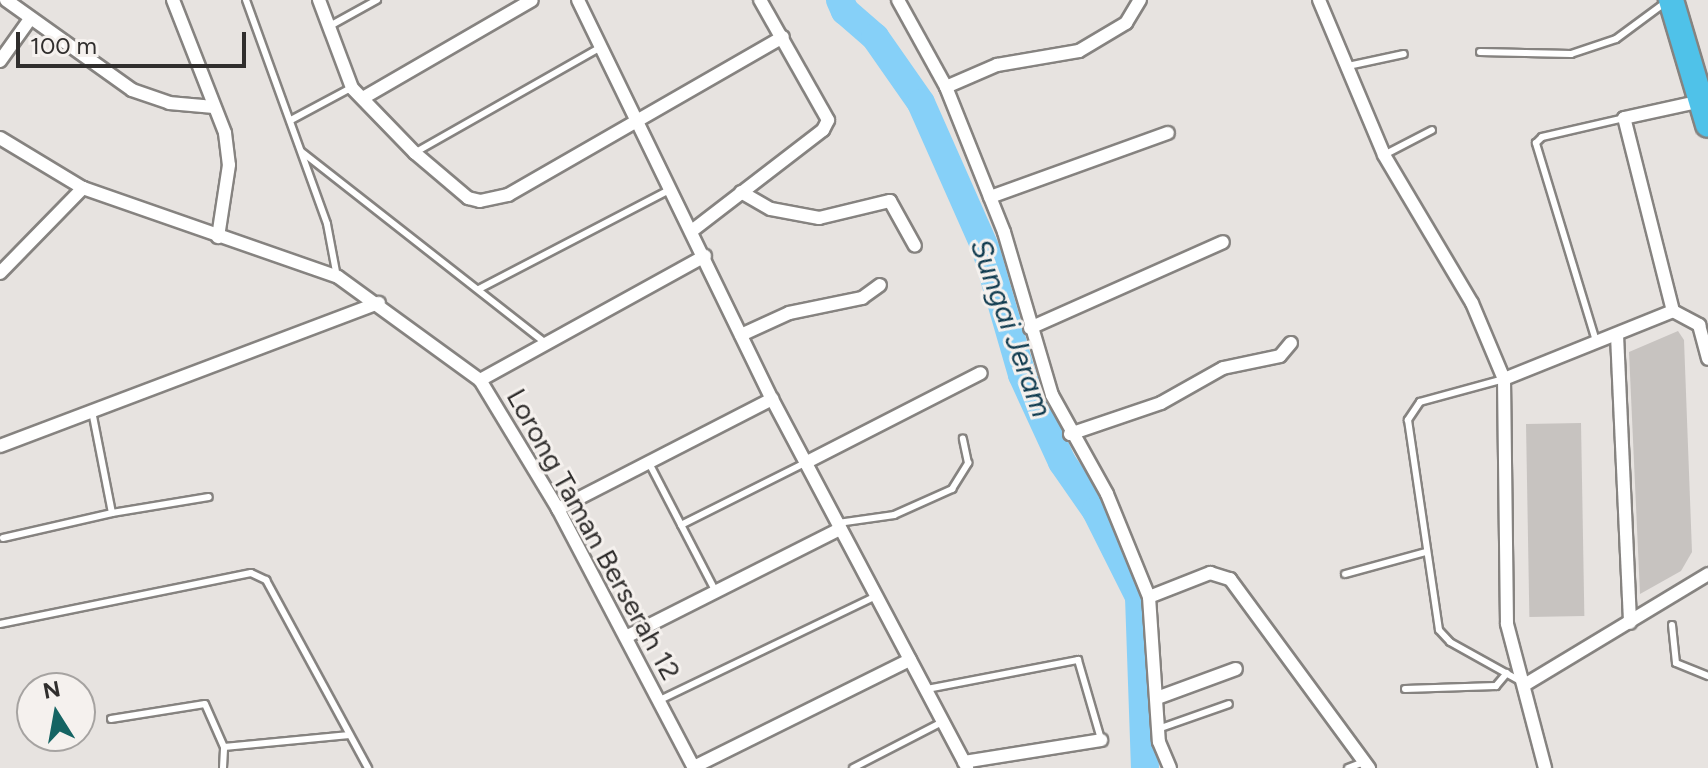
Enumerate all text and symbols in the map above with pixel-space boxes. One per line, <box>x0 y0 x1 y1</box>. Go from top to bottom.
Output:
scale bar <box>20 16 250 66</box>
text: 100 m <box>30 31 97 60</box>
water label: Sungai Jeram <box>962 234 1060 422</box>
street label: Lorong Taman Berserah 12 <box>500 382 688 686</box>
north arrow <box>16 672 96 752</box>
text: N <box>41 675 63 705</box>

